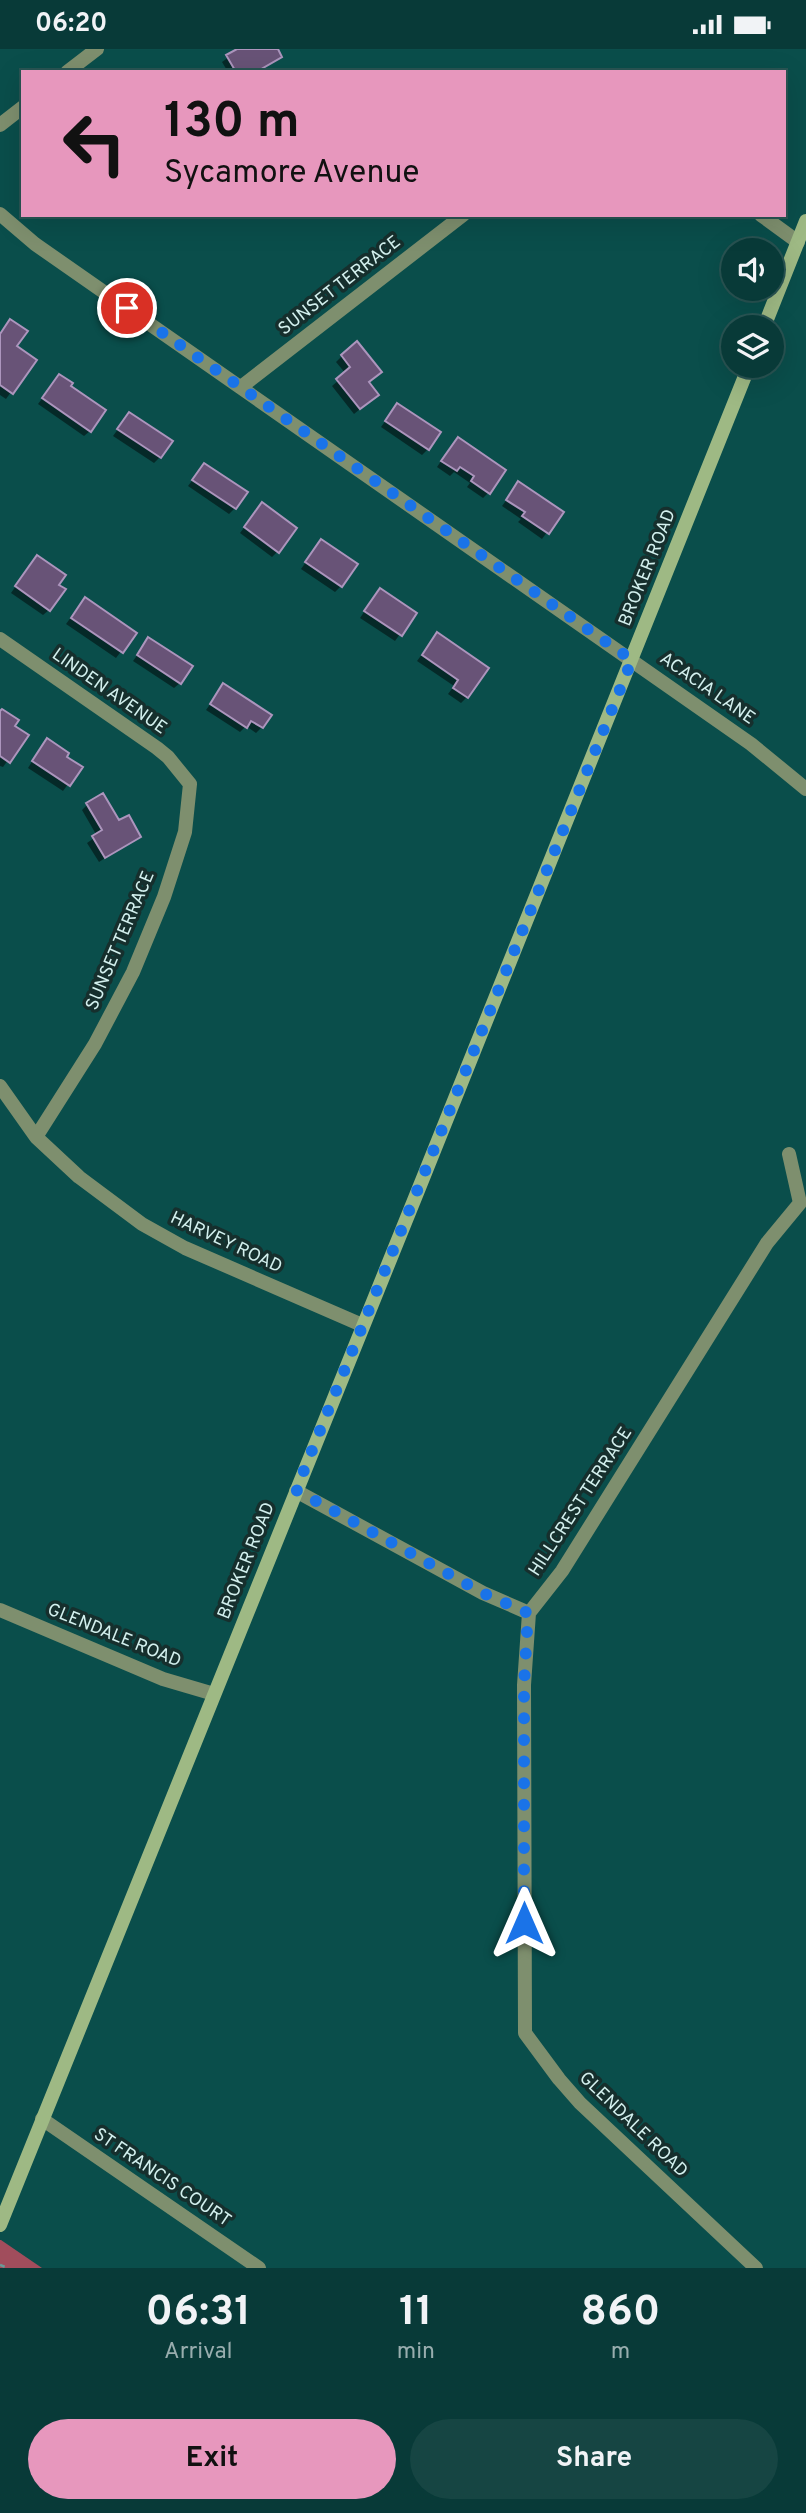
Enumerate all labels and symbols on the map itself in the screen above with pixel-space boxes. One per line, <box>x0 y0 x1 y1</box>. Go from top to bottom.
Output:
street label: SUNSET TERRACE <box>274 231 406 341</box>
pin <box>97 278 157 338</box>
street label: BROKER ROAD <box>614 506 682 630</box>
street label: LINDEN AVENUE <box>47 644 171 740</box>
street label: ACACIA LANE <box>655 648 759 730</box>
street label: SUNSET TERRACE <box>81 868 161 1014</box>
street label: HARVEY ROAD <box>166 1207 286 1279</box>
street label: HILLCREST TERRACE <box>524 1423 638 1581</box>
street label: BROKER ROAD <box>213 1499 281 1623</box>
street label: GLENDALE ROAD <box>44 1599 184 1673</box>
position arrow <box>487 1886 561 1960</box>
street label: GLENDALE ROAD <box>574 2067 692 2183</box>
street label: ST FRANCIS COURT <box>89 2123 235 2233</box>

